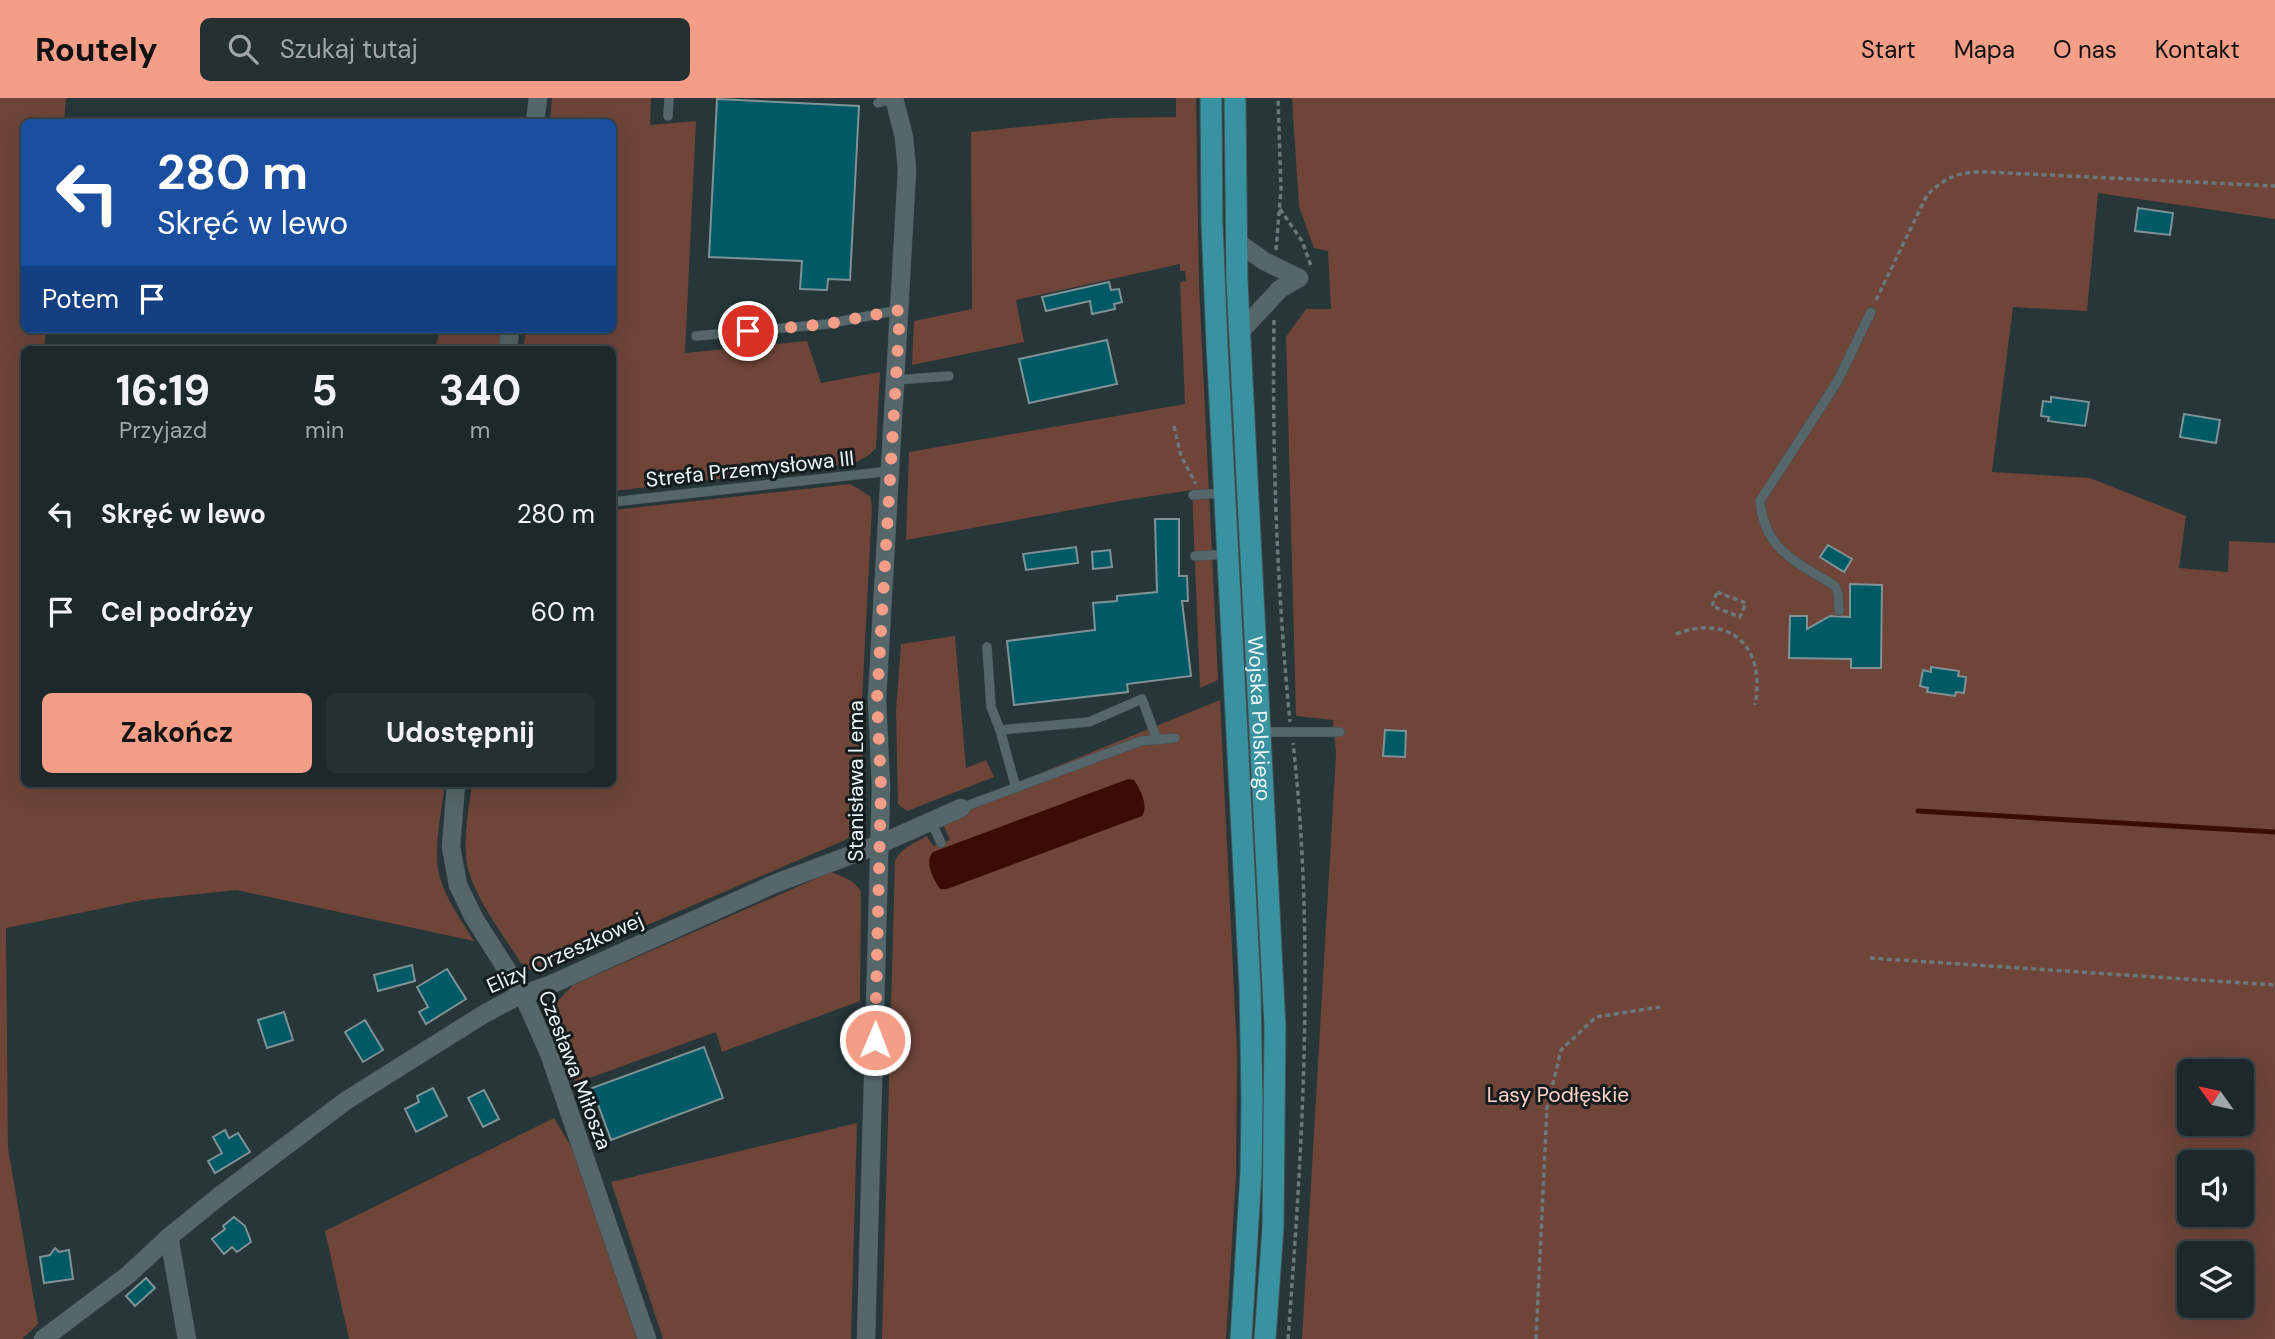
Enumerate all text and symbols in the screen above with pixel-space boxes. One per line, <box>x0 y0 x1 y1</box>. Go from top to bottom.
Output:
search box <box>200 18 690 81</box>
text: Routely <box>35 28 158 71</box>
icon: search <box>224 30 262 68</box>
text: Szukaj tutaj <box>280 32 418 66</box>
text: Start <box>1861 34 1916 65</box>
text: Mapa <box>1954 34 2015 65</box>
text: O nas <box>2053 34 2117 65</box>
text: Kontakt <box>2155 34 2240 65</box>
text: 280 m <box>157 140 308 204</box>
icon: left <box>42 147 133 238</box>
text: Skręć w lewo <box>157 202 348 244</box>
icon: arrive <box>133 280 171 318</box>
text: Potem <box>42 282 119 316</box>
pin <box>718 301 778 361</box>
icon: arrive <box>729 312 767 350</box>
text: 16:19 <box>116 363 210 418</box>
text: 5 <box>312 363 338 418</box>
text: 340 <box>439 363 521 418</box>
text: Przyjazd <box>119 415 207 445</box>
text: min <box>305 415 344 445</box>
text: m <box>470 415 490 445</box>
street label: Strefa Przemysłowa III <box>644 444 856 494</box>
icon: left <box>42 495 80 533</box>
text: Skręć w lewo <box>101 497 266 531</box>
text: 280 m <box>517 497 595 531</box>
icon: arrive <box>42 593 80 631</box>
text: Cel podróży <box>101 595 254 629</box>
text: 60 m <box>531 595 595 629</box>
street label: Wojska Polskiego <box>1241 635 1277 802</box>
button: Zakończ <box>42 693 312 773</box>
button: Udostępnij <box>326 693 595 773</box>
street label: Stanisława Lema <box>842 700 870 862</box>
street label: Elizy Orzeszkowej <box>482 906 648 1000</box>
street label: Czesława Miłosza <box>532 986 618 1154</box>
position arrow <box>838 1003 912 1077</box>
north arrow <box>2177 1059 2254 1136</box>
map controls <box>2177 1059 2254 1318</box>
park label: Lasy Podłęskie <box>1487 1081 1629 1109</box>
button: sound <box>2177 1150 2254 1227</box>
button: layers <box>2177 1241 2254 1318</box>

